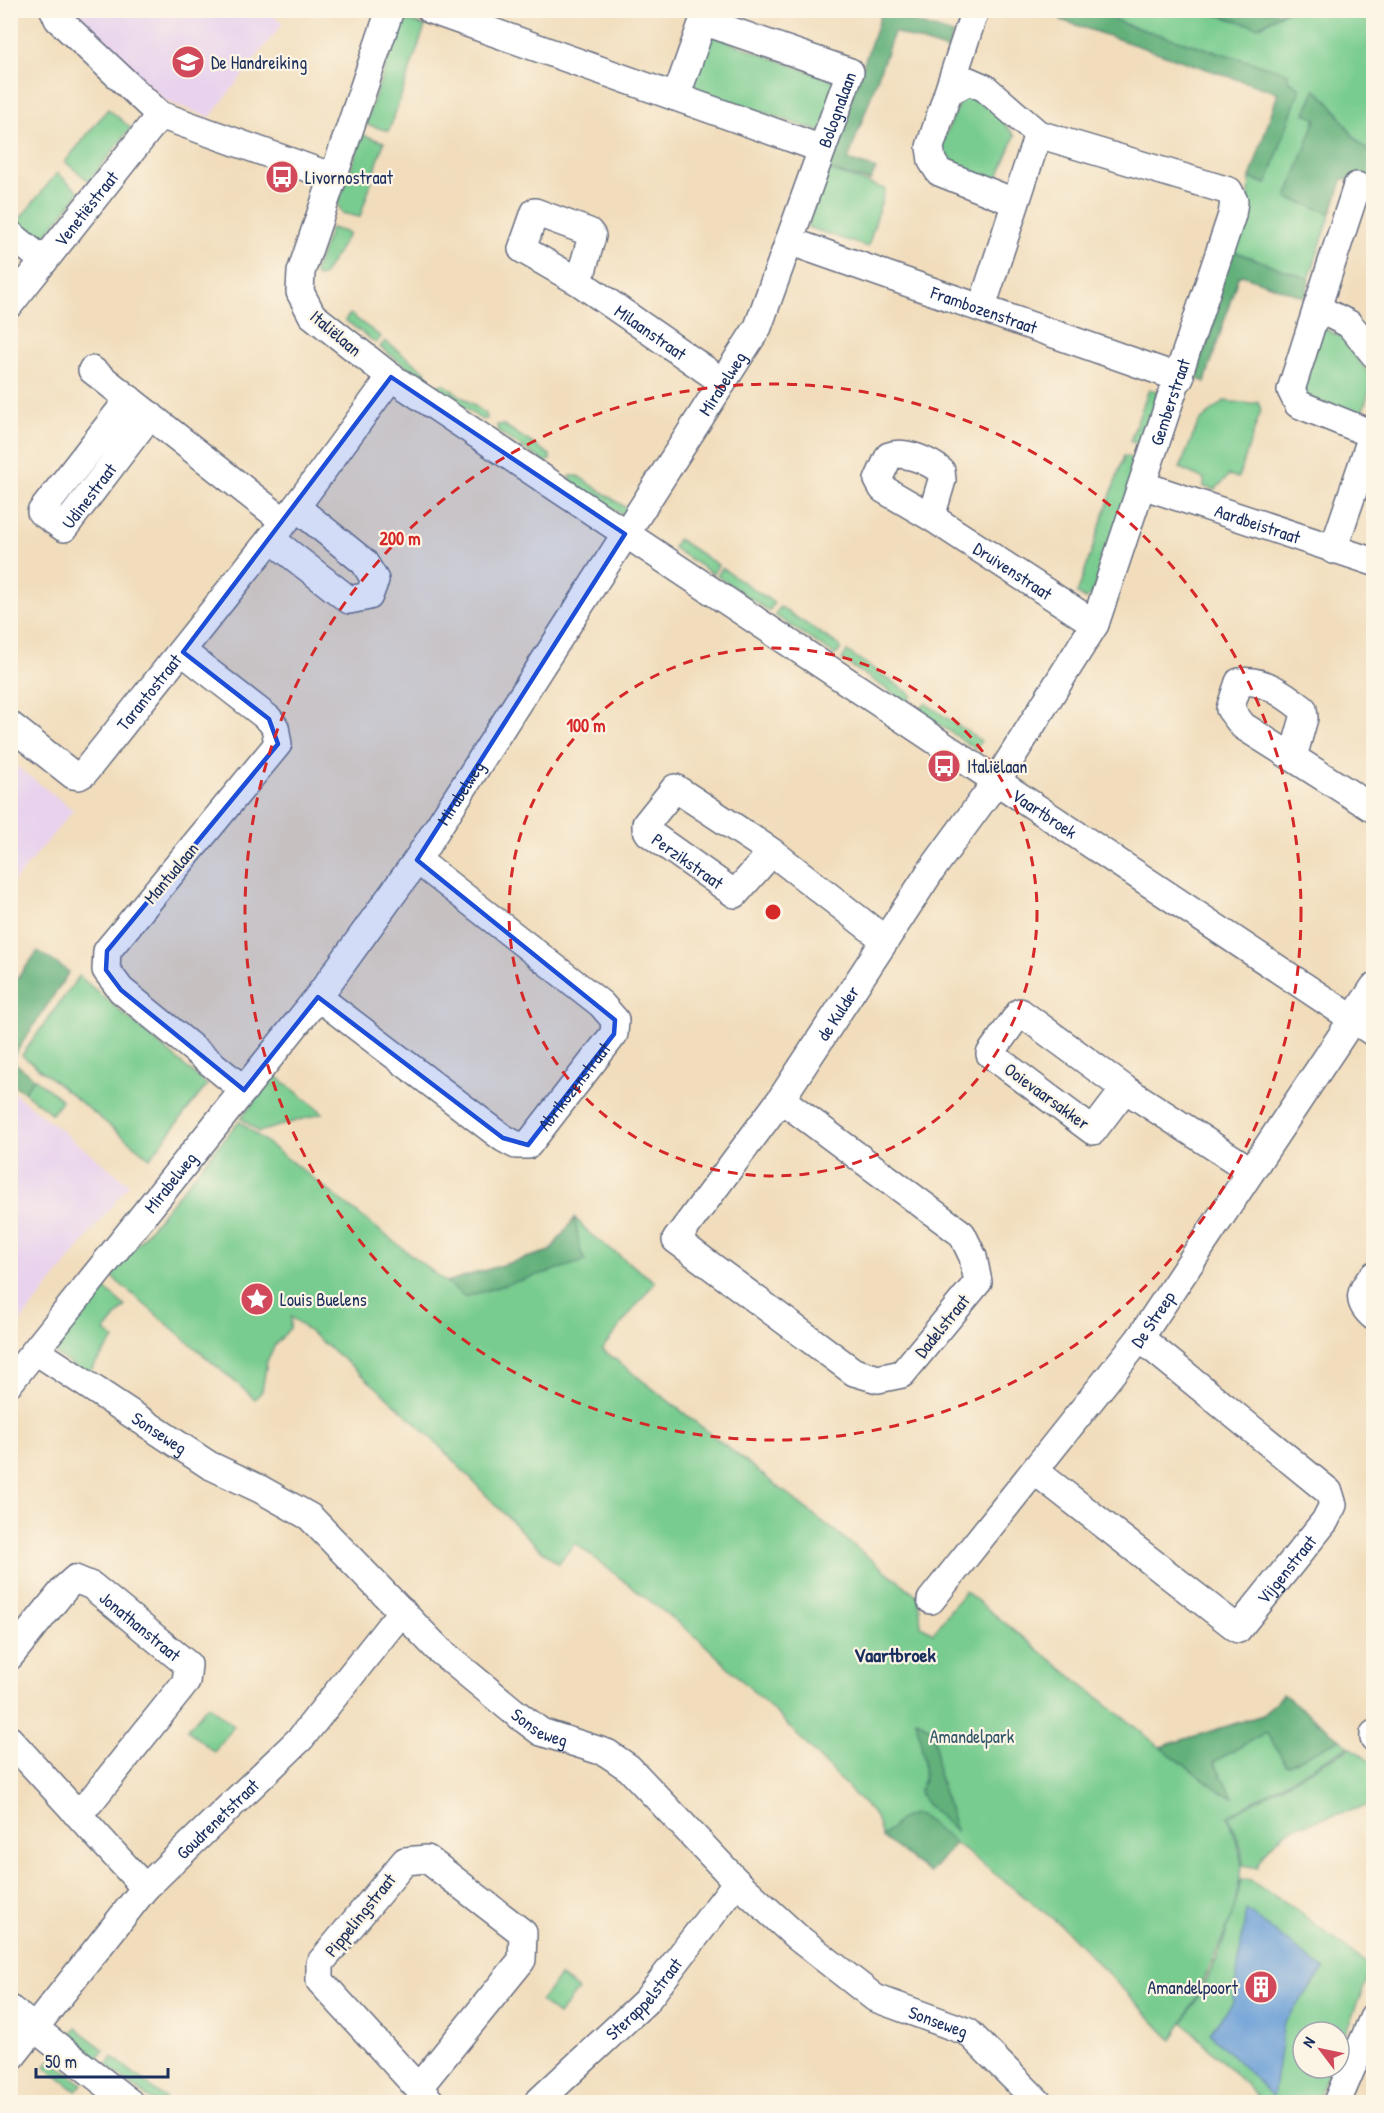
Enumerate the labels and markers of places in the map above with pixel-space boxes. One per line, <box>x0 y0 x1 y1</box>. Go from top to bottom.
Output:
school or university icon: De Handreiking <box>170 44 206 80</box>
place label: De Handreiking <box>211 50 307 75</box>
bus stop icon: Livornostraat <box>264 159 300 195</box>
place label: Livornostraat <box>305 165 394 190</box>
bus stop icon: Italiëlaan <box>926 748 962 784</box>
place label: Italiëlaan <box>967 754 1028 779</box>
centre of rings <box>763 902 783 922</box>
place icon: Louis Buelens <box>239 1281 275 1317</box>
place label: Louis Buelens <box>280 1287 367 1312</box>
building icon: Amandelpoort <box>1243 1969 1279 2005</box>
place label: Amandelpoort <box>1147 1975 1239 2000</box>

